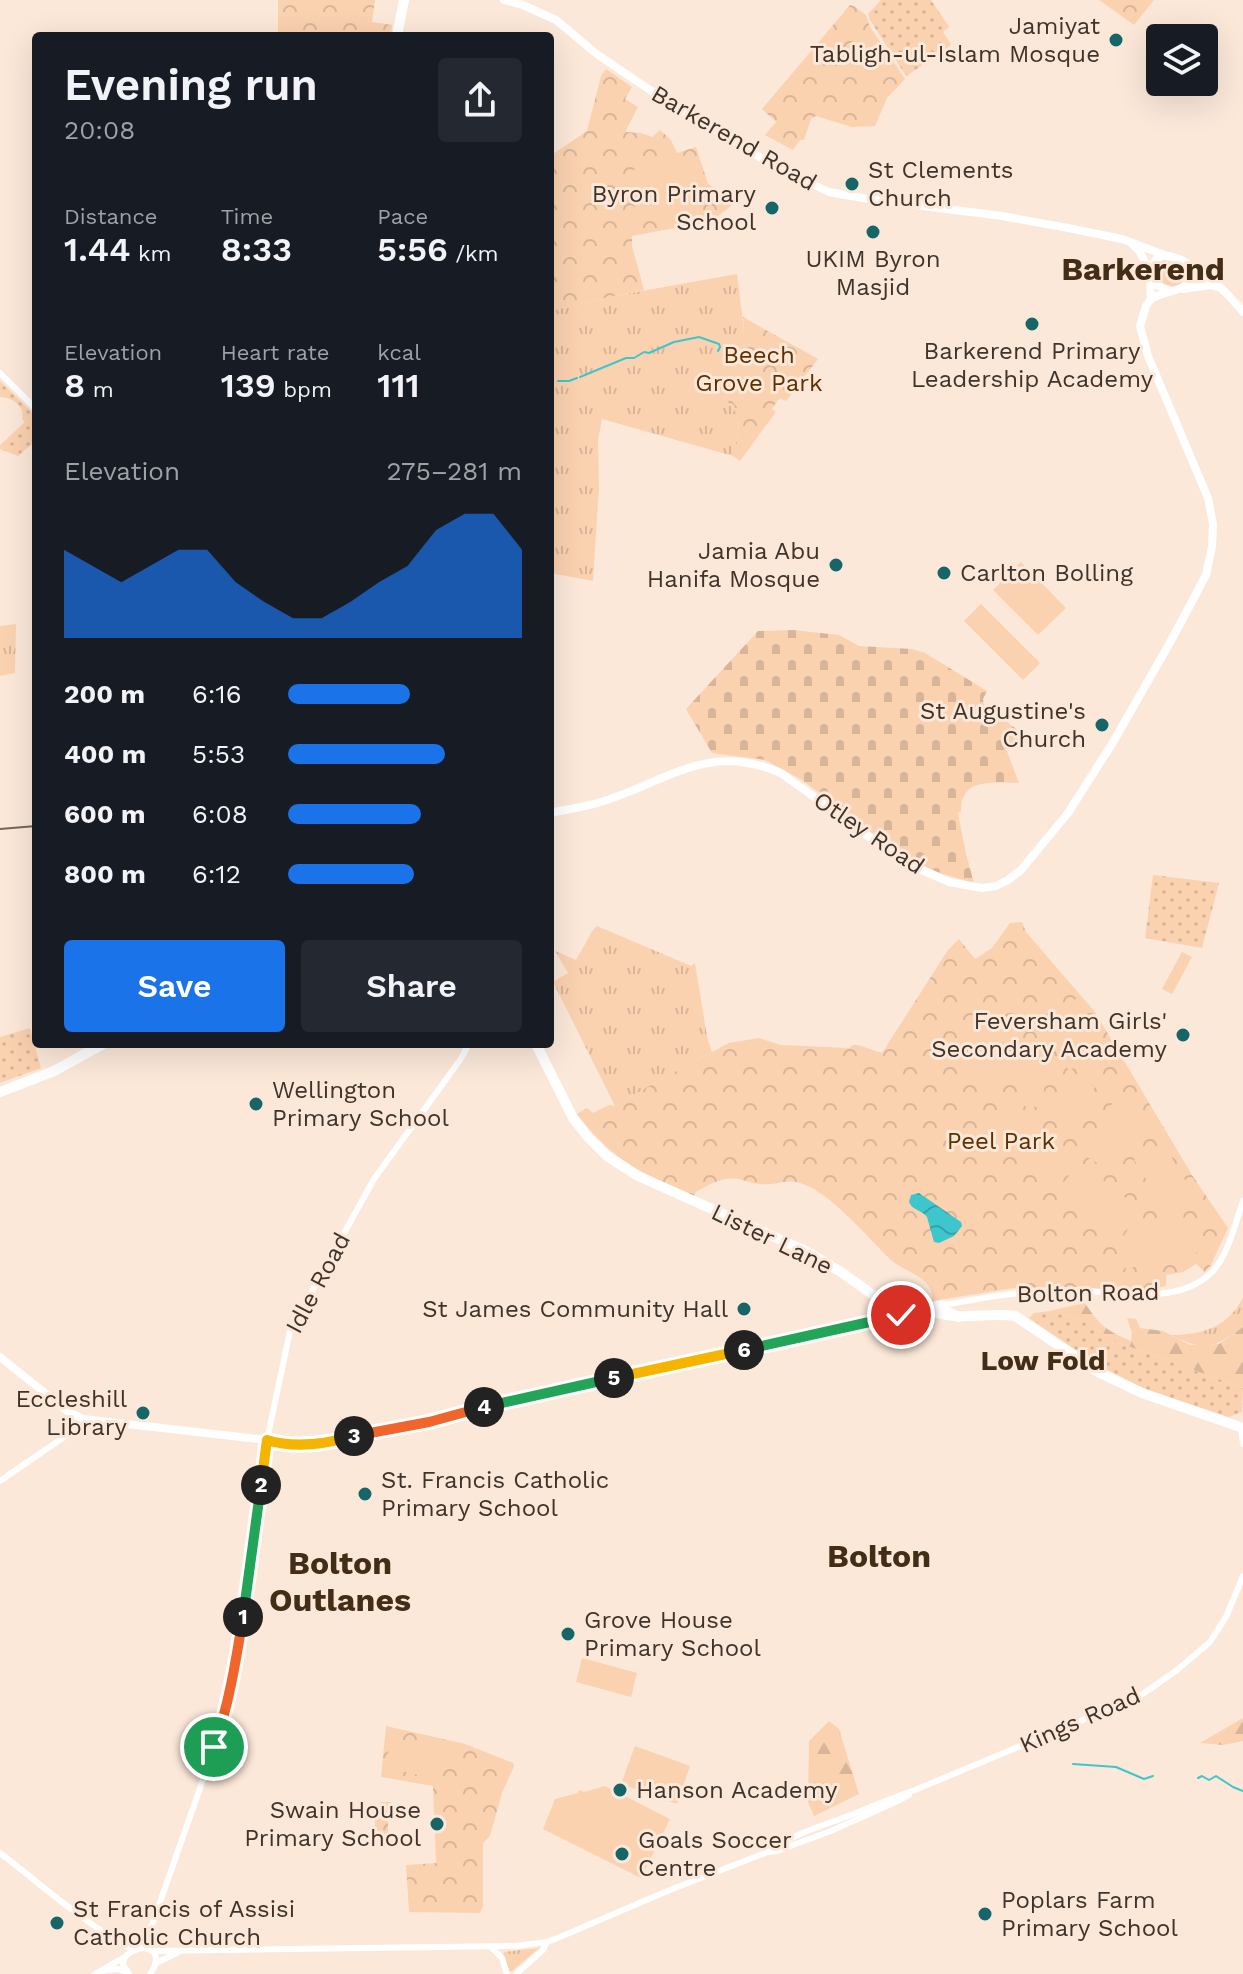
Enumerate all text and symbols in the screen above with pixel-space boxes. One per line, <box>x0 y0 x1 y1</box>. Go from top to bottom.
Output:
place label: Jamiyat Tabligh-ul-Islam Mosque <box>810 12 1100 68</box>
map controls <box>1146 24 1218 96</box>
button: layers <box>1146 24 1218 96</box>
marker: Jamiyat Tabligh-ul-Islam Mosque <box>1107 31 1125 49</box>
button: share <box>438 58 522 142</box>
text: Evening run <box>64 59 318 111</box>
street label: Barkerend Road <box>646 79 822 197</box>
text: 20:08 <box>64 115 135 145</box>
place label: St Clements Church <box>868 156 1013 212</box>
marker: St Clements Church <box>843 175 861 193</box>
place label: Byron Primary School <box>592 180 757 236</box>
marker: Byron Primary School <box>763 199 781 217</box>
text: Distance <box>64 204 158 229</box>
text: Time <box>221 204 273 229</box>
text: Pace <box>377 204 428 229</box>
marker: UKIM Byron Masjid <box>864 223 882 241</box>
text: 1.44 <box>64 229 131 269</box>
text: 8:33 <box>221 229 292 269</box>
text: 5:56 <box>377 229 448 269</box>
text: km <box>131 241 171 266</box>
text: /km <box>448 241 499 266</box>
place label: UKIM Byron Masjid <box>805 245 941 301</box>
district label: Barkerend <box>1061 250 1225 288</box>
marker: Barkerend Primary Leadership Academy <box>1023 315 1041 333</box>
place label: Barkerend Primary Leadership Academy <box>911 337 1154 393</box>
text: Elevation <box>64 340 162 365</box>
text: Heart rate <box>221 340 329 365</box>
text: kcal <box>377 340 421 365</box>
park label: Beech Grove Park <box>695 341 823 397</box>
text: 8 <box>64 365 85 405</box>
text: 139 <box>221 365 276 405</box>
text: 111 <box>377 365 420 405</box>
text: m <box>85 377 114 402</box>
text: bpm <box>276 377 332 402</box>
text: Elevation <box>64 456 180 486</box>
text: 275–281 m <box>386 456 522 486</box>
place label: Jamia Abu Hanifa Mosque <box>647 537 820 593</box>
marker: Jamia Abu Hanifa Mosque <box>827 556 845 574</box>
place label: Carlton Bolling <box>960 559 1133 587</box>
marker: Carlton Bolling <box>935 564 953 582</box>
text: 200 m <box>64 679 145 709</box>
text: 6:16 <box>192 679 241 709</box>
place label: St Augustine's Church <box>920 697 1086 753</box>
marker: St Augustine's Church <box>1093 716 1111 734</box>
text: 400 m <box>64 739 146 769</box>
text: 5:53 <box>192 739 245 769</box>
street label: Otley Road <box>808 786 930 880</box>
text: 600 m <box>64 799 145 829</box>
text: 6:08 <box>192 799 248 829</box>
text: 800 m <box>64 859 146 889</box>
text: 6:12 <box>192 859 241 889</box>
button: Save <box>64 940 285 1032</box>
button: Share <box>301 940 522 1032</box>
place label: Feversham Girls' Secondary Academy <box>931 1007 1168 1063</box>
marker: Feversham Girls' Secondary Academy <box>1174 1026 1192 1044</box>
place label: Wellington Primary School <box>272 1076 450 1132</box>
marker: Wellington Primary School <box>247 1095 265 1113</box>
park label: Peel Park <box>947 1127 1056 1155</box>
street label: Lister Lane <box>707 1198 837 1280</box>
street label: Idle Road <box>280 1228 356 1338</box>
street label: Bolton Road <box>1016 1278 1160 1308</box>
pin <box>867 1281 935 1349</box>
icon: check <box>879 1293 923 1337</box>
place label: St James Community Hall <box>422 1295 729 1323</box>
marker: St James Community Hall <box>735 1300 753 1318</box>
pin: 6 <box>724 1330 764 1370</box>
text: 6 <box>737 1337 751 1362</box>
district label: Low Fold <box>981 1344 1105 1377</box>
pin: 5 <box>594 1358 634 1398</box>
text: 5 <box>608 1365 620 1390</box>
place label: Eccleshill Library <box>15 1385 128 1441</box>
pin: 4 <box>464 1387 504 1427</box>
text: 4 <box>477 1394 491 1419</box>
marker: Eccleshill Library <box>134 1404 152 1422</box>
pin: 3 <box>334 1416 374 1456</box>
text: 3 <box>347 1423 361 1448</box>
pin: 2 <box>241 1465 281 1505</box>
place label: St. Francis Catholic Primary School <box>381 1466 609 1522</box>
text: 2 <box>254 1472 268 1497</box>
marker: St. Francis Catholic Primary School <box>356 1485 374 1503</box>
district label: Bolton <box>827 1537 931 1575</box>
district label: Bolton Outlanes <box>269 1544 411 1619</box>
pin: 1 <box>223 1597 263 1637</box>
text: 1 <box>238 1604 248 1629</box>
place label: Grove House Primary School <box>584 1606 762 1662</box>
marker: Grove House Primary School <box>559 1625 577 1643</box>
street label: Kings Road <box>1015 1681 1145 1759</box>
pin <box>180 1713 248 1781</box>
icon: arrive <box>192 1725 236 1769</box>
place label: Hanson Academy <box>636 1776 838 1804</box>
marker: Hanson Academy <box>611 1781 629 1799</box>
place label: Swain House Primary School <box>244 1796 422 1852</box>
marker: Swain House Primary School <box>428 1815 446 1833</box>
place label: Goals Soccer Centre <box>638 1826 792 1882</box>
marker: Goals Soccer Centre <box>613 1845 631 1863</box>
place label: Poplars Farm Primary School <box>1001 1886 1179 1942</box>
place label: St Francis of Assisi Catholic Church <box>73 1895 295 1951</box>
marker: Poplars Farm Primary School <box>976 1905 994 1923</box>
marker: St Francis of Assisi Catholic Church <box>48 1914 66 1932</box>

